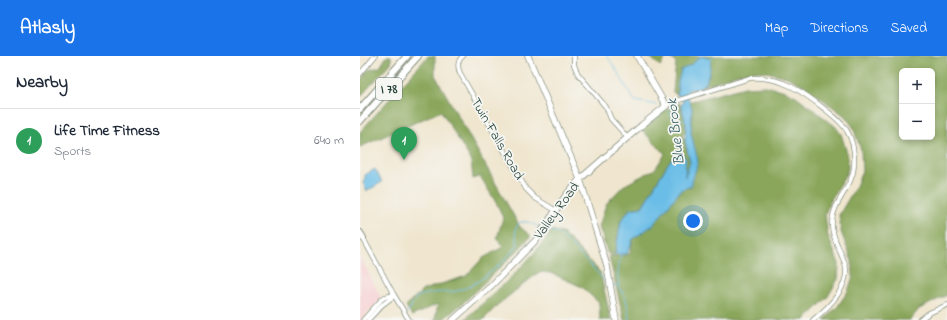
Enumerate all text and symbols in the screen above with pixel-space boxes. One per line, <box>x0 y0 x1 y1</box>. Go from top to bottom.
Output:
text: Atlasly <box>20 15 75 42</box>
text: Map <box>765 18 788 39</box>
text: Directions <box>810 18 868 39</box>
text: Saved <box>890 18 927 39</box>
map controls <box>899 68 935 140</box>
button: + <box>899 68 935 104</box>
text: Nearby <box>16 70 68 95</box>
road number: I 78 <box>376 78 402 100</box>
street label: Twin Falls Road <box>465 94 529 184</box>
water label: Blue Brook <box>661 96 691 167</box>
button: − <box>899 104 935 140</box>
text: Life Time Fitness <box>54 120 160 142</box>
pin: 1 <box>391 127 417 160</box>
text: 1 <box>27 131 31 150</box>
text: 640 m <box>314 131 344 150</box>
text: Sports <box>54 142 91 161</box>
street label: Valley Road <box>528 178 586 246</box>
your location <box>683 211 703 231</box>

